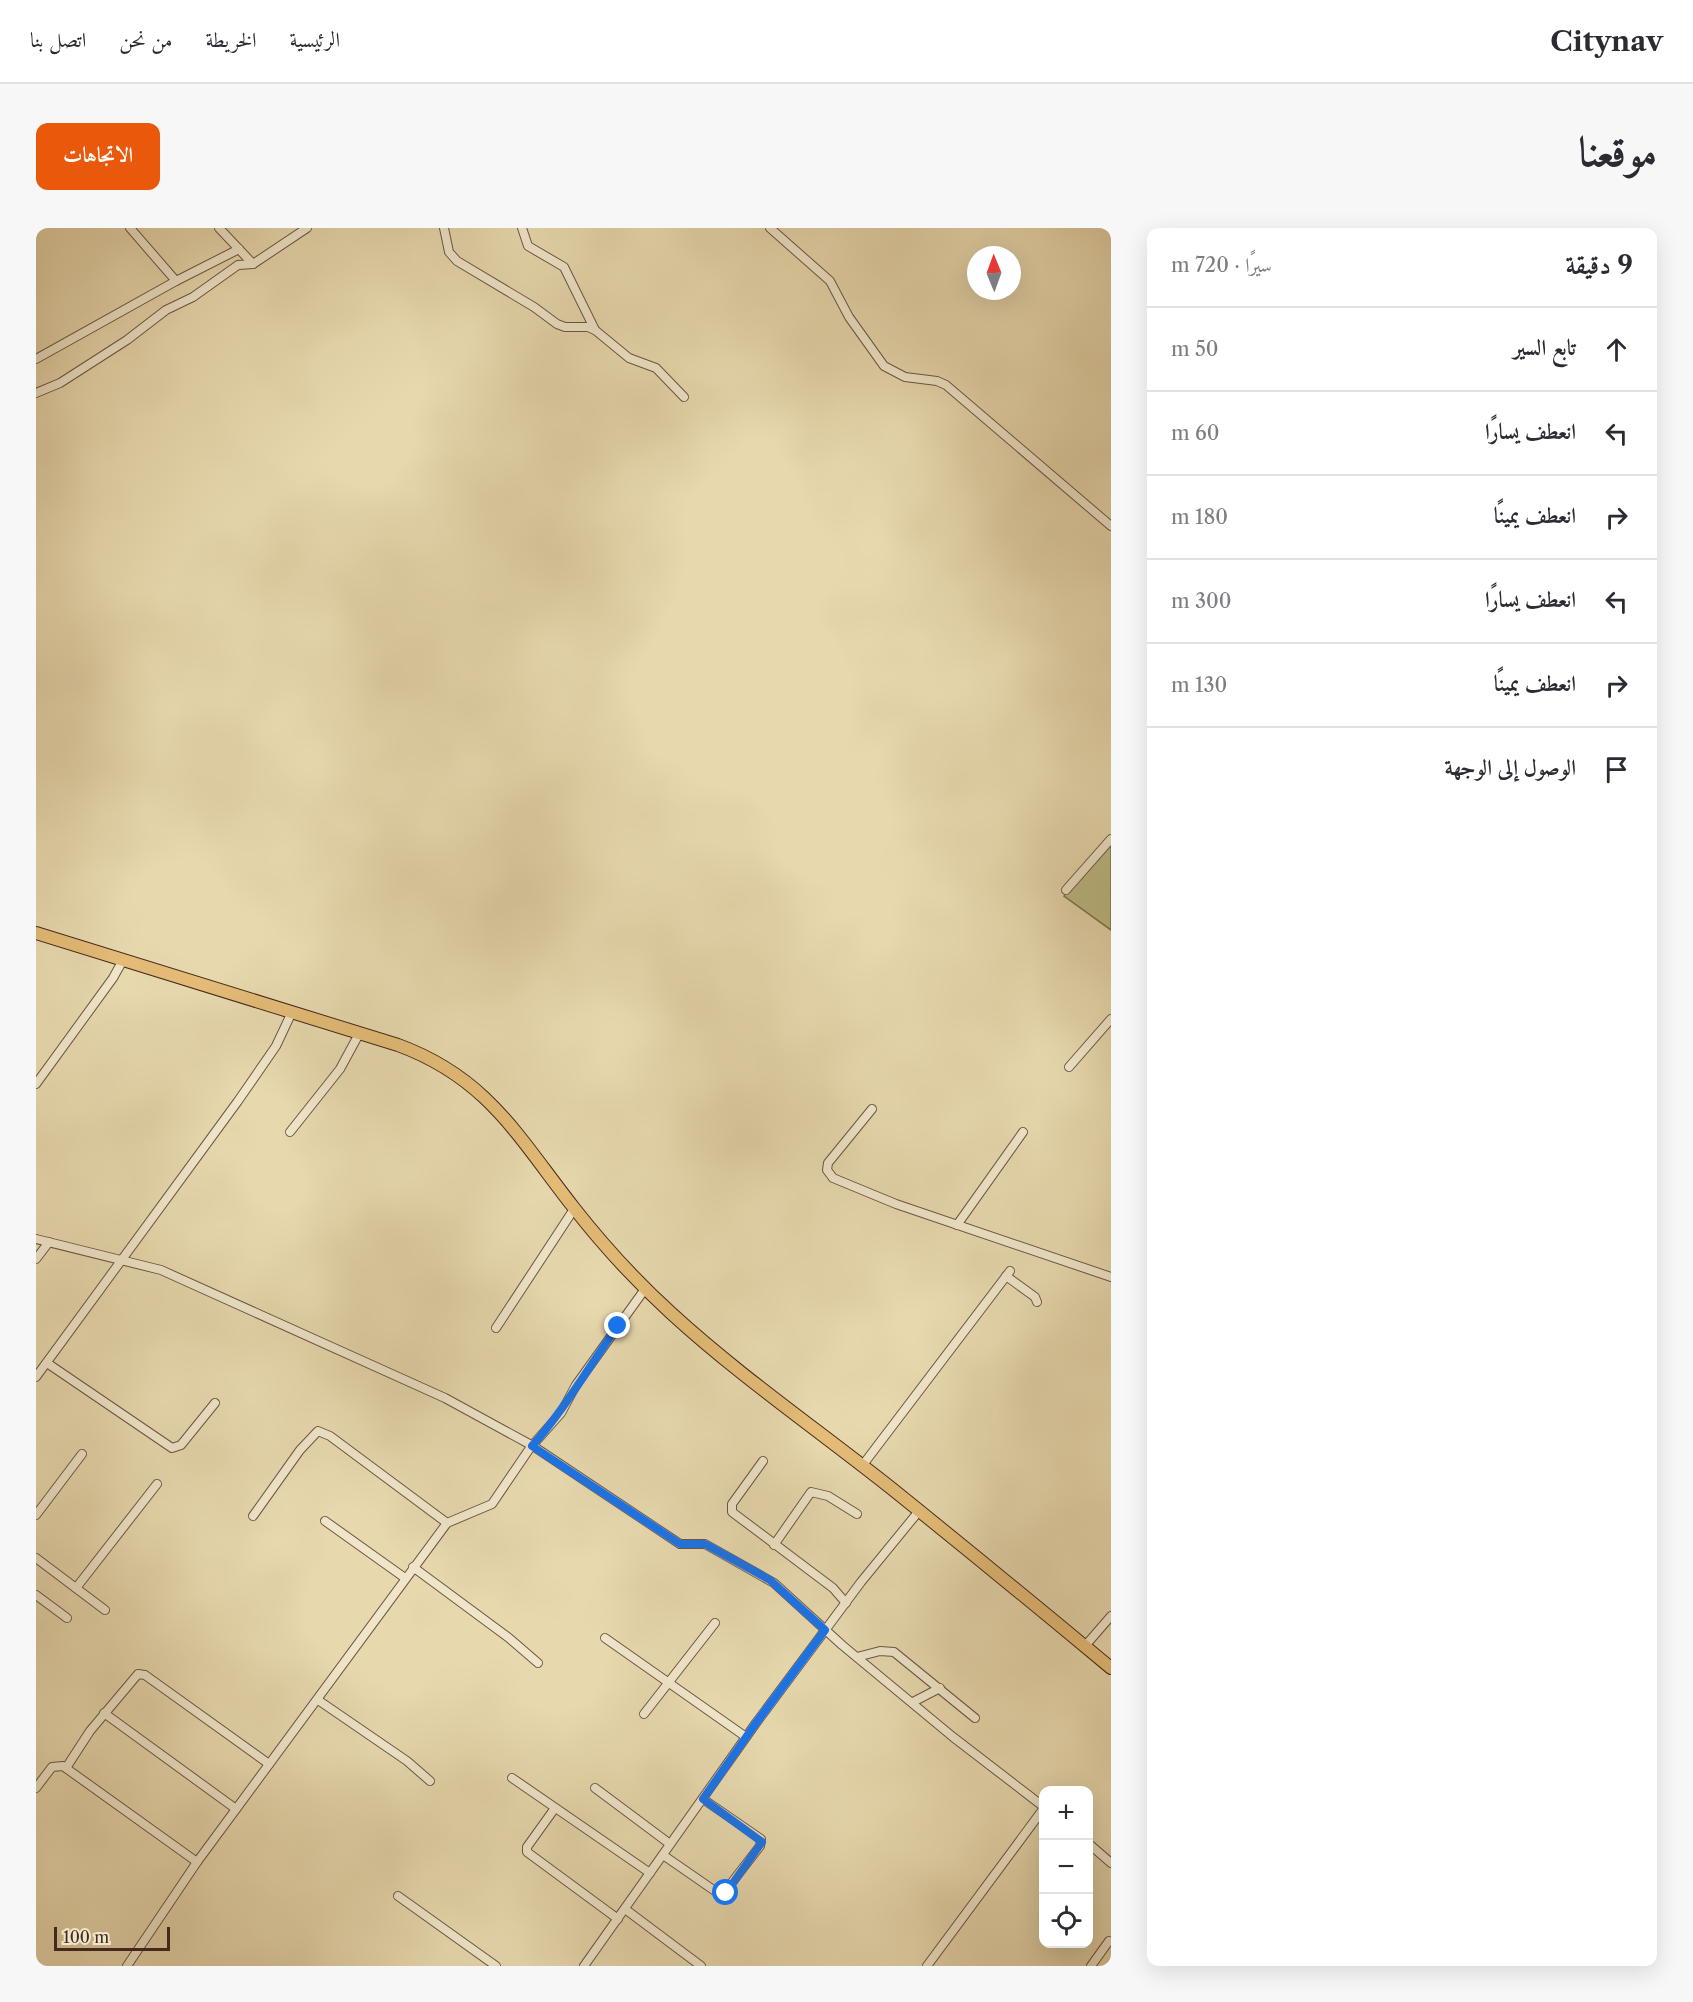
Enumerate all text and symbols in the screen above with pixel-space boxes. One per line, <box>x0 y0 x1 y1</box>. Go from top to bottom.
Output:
text: Citynav <box>1550 24 1663 58</box>
text: اتصل بنا <box>30 27 86 52</box>
text: من نحن <box>119 27 172 52</box>
text: الخريطة <box>205 27 257 52</box>
text: الرئيسية <box>290 27 340 52</box>
button: الاتجاهات <box>36 123 160 190</box>
text: موقعنا <box>1579 125 1657 177</box>
north arrow <box>967 246 1021 300</box>
text: 9 دقيقة <box>1566 249 1633 281</box>
text: سيرًا · 720 m <box>1171 253 1272 277</box>
icon: ahead <box>1600 333 1633 366</box>
text: تابع السير <box>1513 334 1576 361</box>
text: 50 m <box>1171 337 1219 361</box>
icon: left <box>1600 417 1633 450</box>
text: انعطف يسارًا <box>1485 418 1576 445</box>
text: 60 m <box>1171 421 1219 445</box>
icon: right <box>1600 501 1633 534</box>
text: انعطف يمينًا <box>1494 502 1576 529</box>
text: 180 m <box>1171 505 1228 529</box>
icon: left <box>1600 585 1633 618</box>
text: انعطف يسارًا <box>1485 586 1576 613</box>
text: 300 m <box>1171 589 1231 613</box>
icon: right <box>1600 669 1633 702</box>
text: انعطف يمينًا <box>1494 670 1576 697</box>
text: 130 m <box>1171 673 1227 697</box>
icon: arrive <box>1600 753 1633 786</box>
text: الوصول إلى الوجهة <box>1444 754 1576 781</box>
route end <box>604 1312 630 1338</box>
map controls <box>1039 1786 1093 1948</box>
button: + <box>1039 1786 1093 1840</box>
button: − <box>1039 1840 1093 1894</box>
route start <box>712 1879 738 1905</box>
button: locate <box>1039 1894 1093 1948</box>
scale bar <box>54 1924 170 1952</box>
text: 100 m <box>63 1927 109 1947</box>

